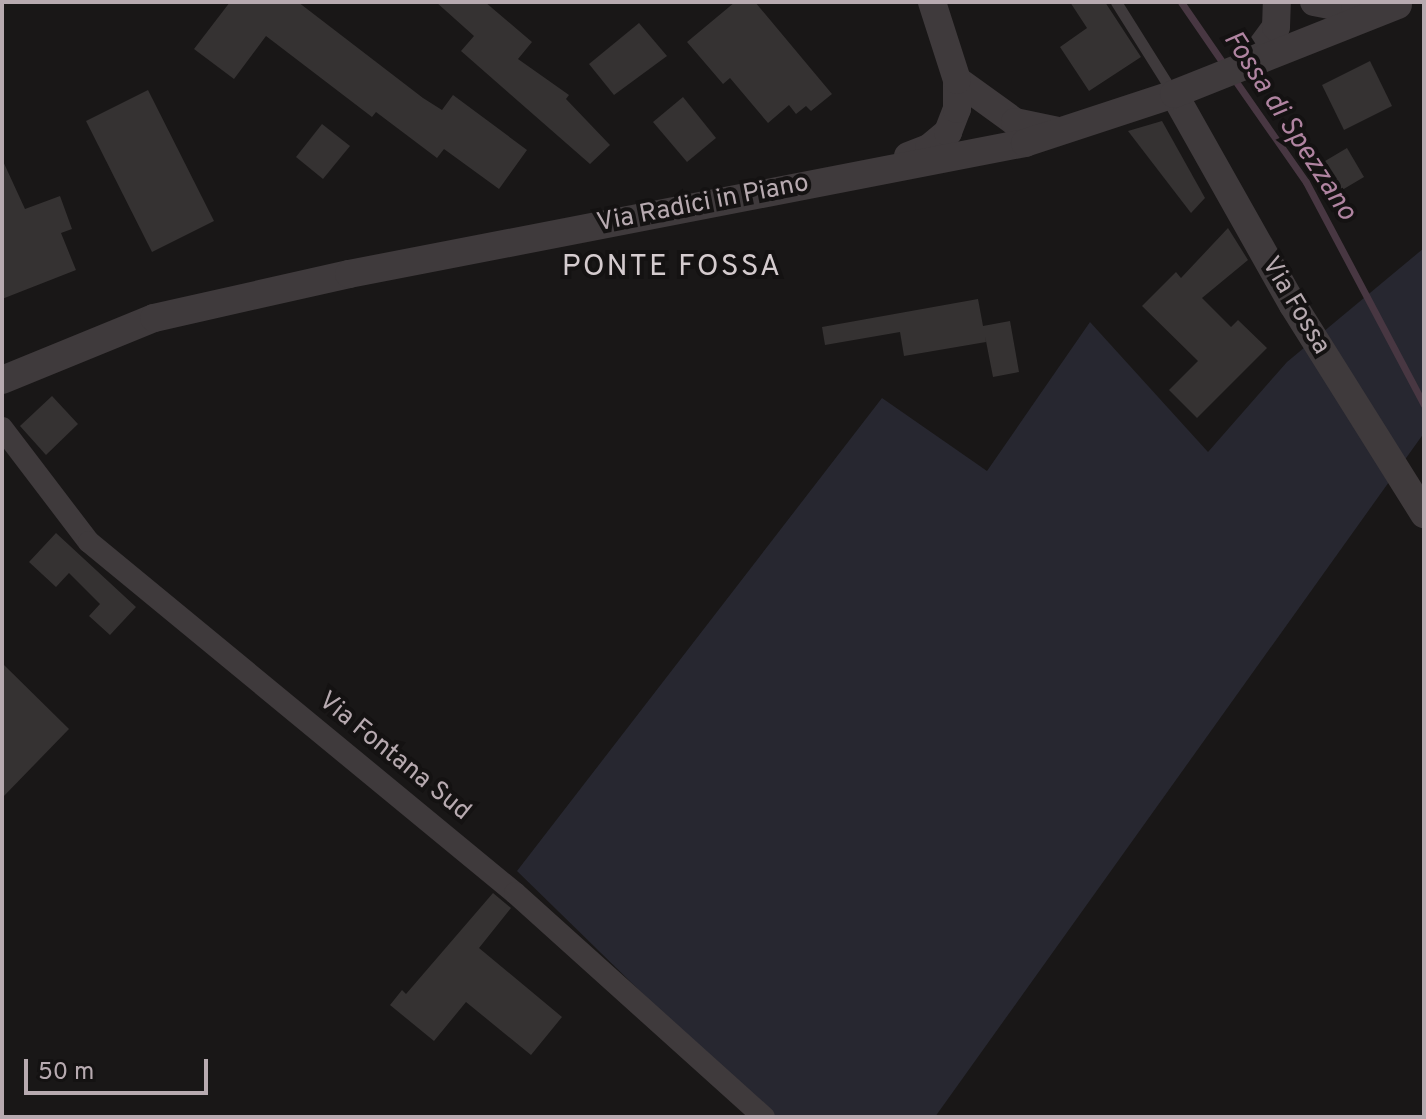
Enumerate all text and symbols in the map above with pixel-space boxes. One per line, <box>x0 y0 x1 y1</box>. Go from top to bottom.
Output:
water label: Fossa di Spezzano <box>1215 25 1363 227</box>
street label: Via Radici in Piano <box>594 168 812 240</box>
district label: PONTE FOSSA <box>562 250 782 286</box>
street label: Via Fossa <box>1254 252 1336 360</box>
street label: Via Fontana Sud <box>311 686 477 828</box>
scale bar <box>28 1043 212 1093</box>
text: 50 m <box>38 1058 94 1088</box>

